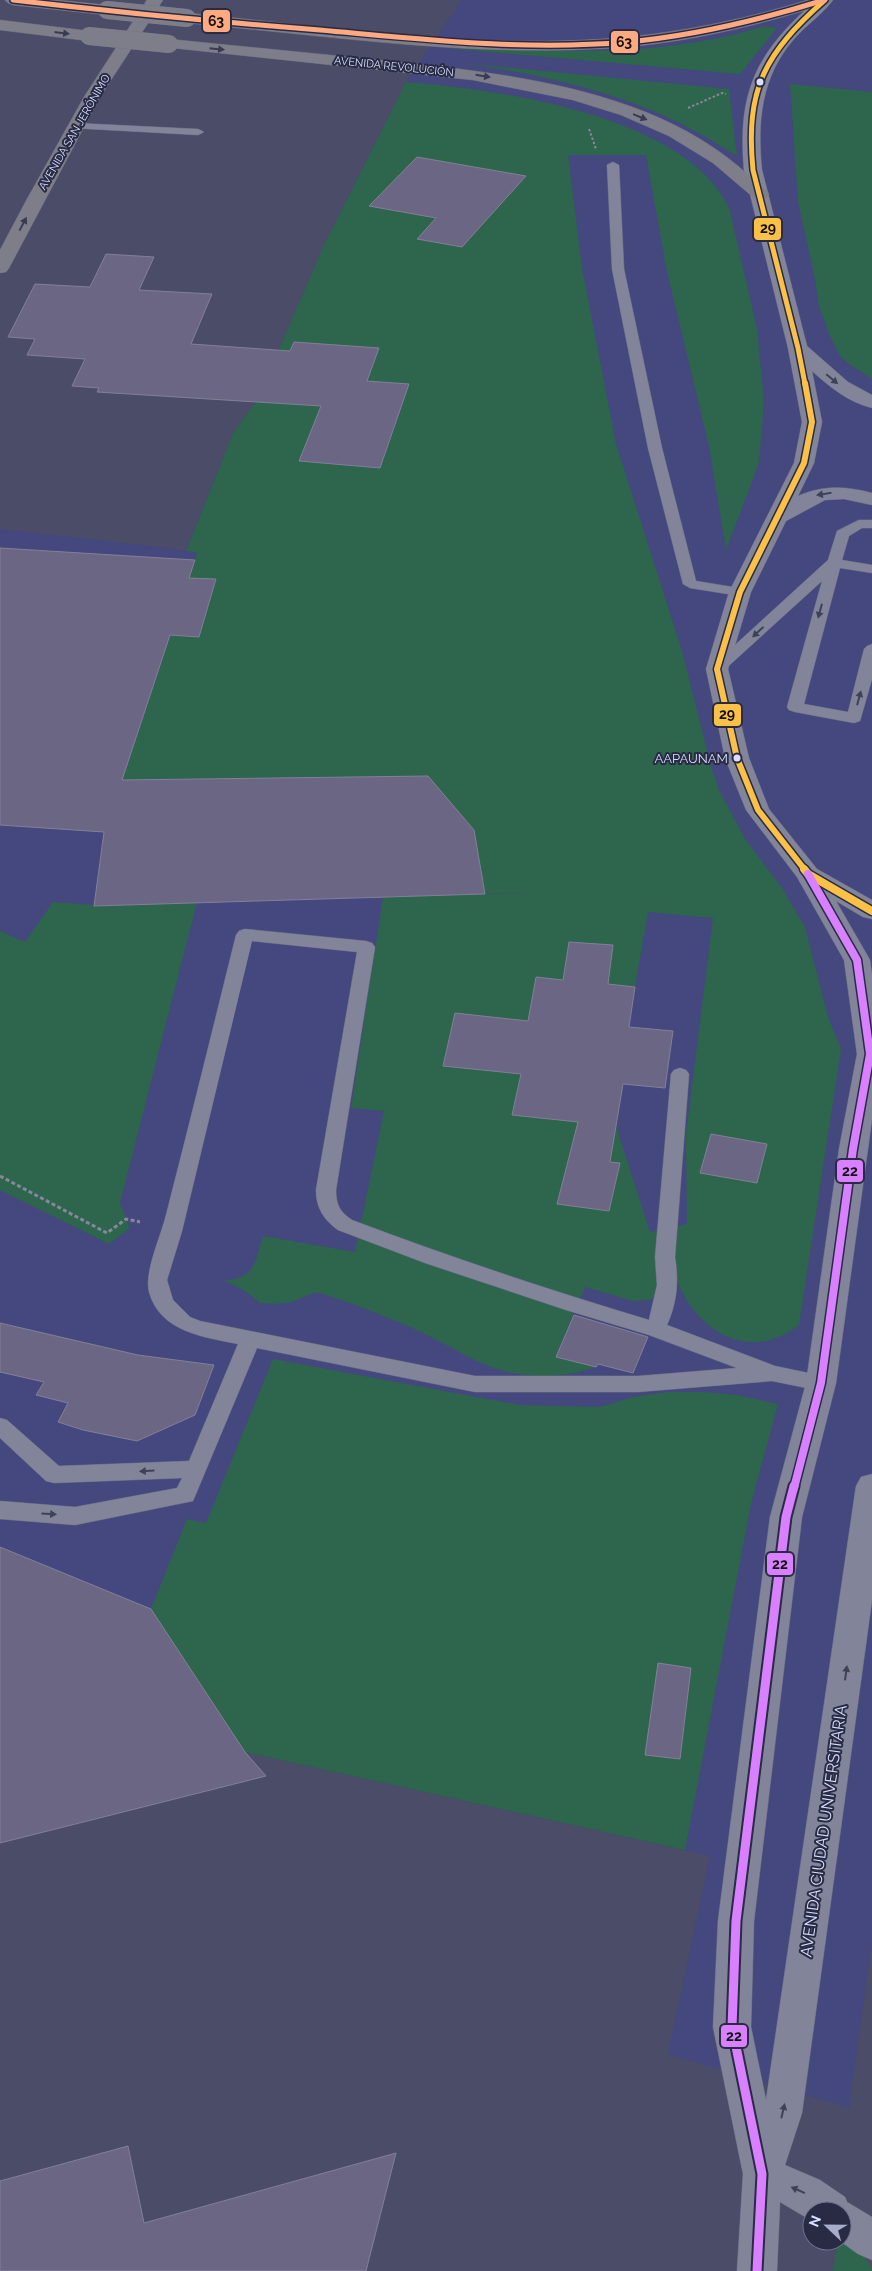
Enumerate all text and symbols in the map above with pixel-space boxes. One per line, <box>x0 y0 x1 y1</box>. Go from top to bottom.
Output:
line badge: 63 <box>202 9 231 33</box>
text: 63 <box>208 13 224 29</box>
one-way arrow <box>54 29 70 37</box>
line badge: 63 <box>610 30 639 54</box>
text: 63 <box>616 34 632 50</box>
one-way arrow <box>210 45 226 53</box>
street label: AVENIDA REVOLUCIÓN <box>333 53 455 79</box>
street label: AVENIDA SAN JERÓNIMO <box>35 72 113 192</box>
one-way arrow <box>476 72 492 80</box>
unlabelled marker <box>755 77 765 87</box>
one-way arrow <box>633 114 647 122</box>
one-way arrow <box>19 217 27 232</box>
line badge: 29 <box>753 217 782 241</box>
text: 29 <box>760 220 776 236</box>
one-way arrow <box>825 374 838 385</box>
one-way arrow <box>816 490 832 498</box>
one-way arrow <box>816 603 824 618</box>
one-way arrow <box>753 626 765 638</box>
one-way arrow <box>855 691 863 706</box>
line badge: 29 <box>713 703 742 727</box>
text: 29 <box>719 706 735 722</box>
place label: AAPAUNAM <box>655 751 728 766</box>
marker: AAPAUNAM <box>732 753 742 763</box>
line badge: 22 <box>836 1159 864 1183</box>
text: 22 <box>842 1163 858 1179</box>
one-way arrow <box>139 1468 155 1476</box>
one-way arrow <box>41 1510 57 1518</box>
line badge: 22 <box>766 1552 794 1576</box>
text: 22 <box>772 1556 788 1572</box>
one-way arrow <box>842 1665 850 1681</box>
street label: AVENIDA CIUDAD UNIVERSITARIA <box>796 1704 851 1958</box>
line badge: 22 <box>720 2024 748 2048</box>
text: 22 <box>726 2028 742 2044</box>
one-way arrow <box>779 2103 787 2119</box>
one-way arrow <box>791 2185 805 2193</box>
north arrow <box>802 2201 852 2251</box>
text: N <box>806 2213 824 2229</box>

